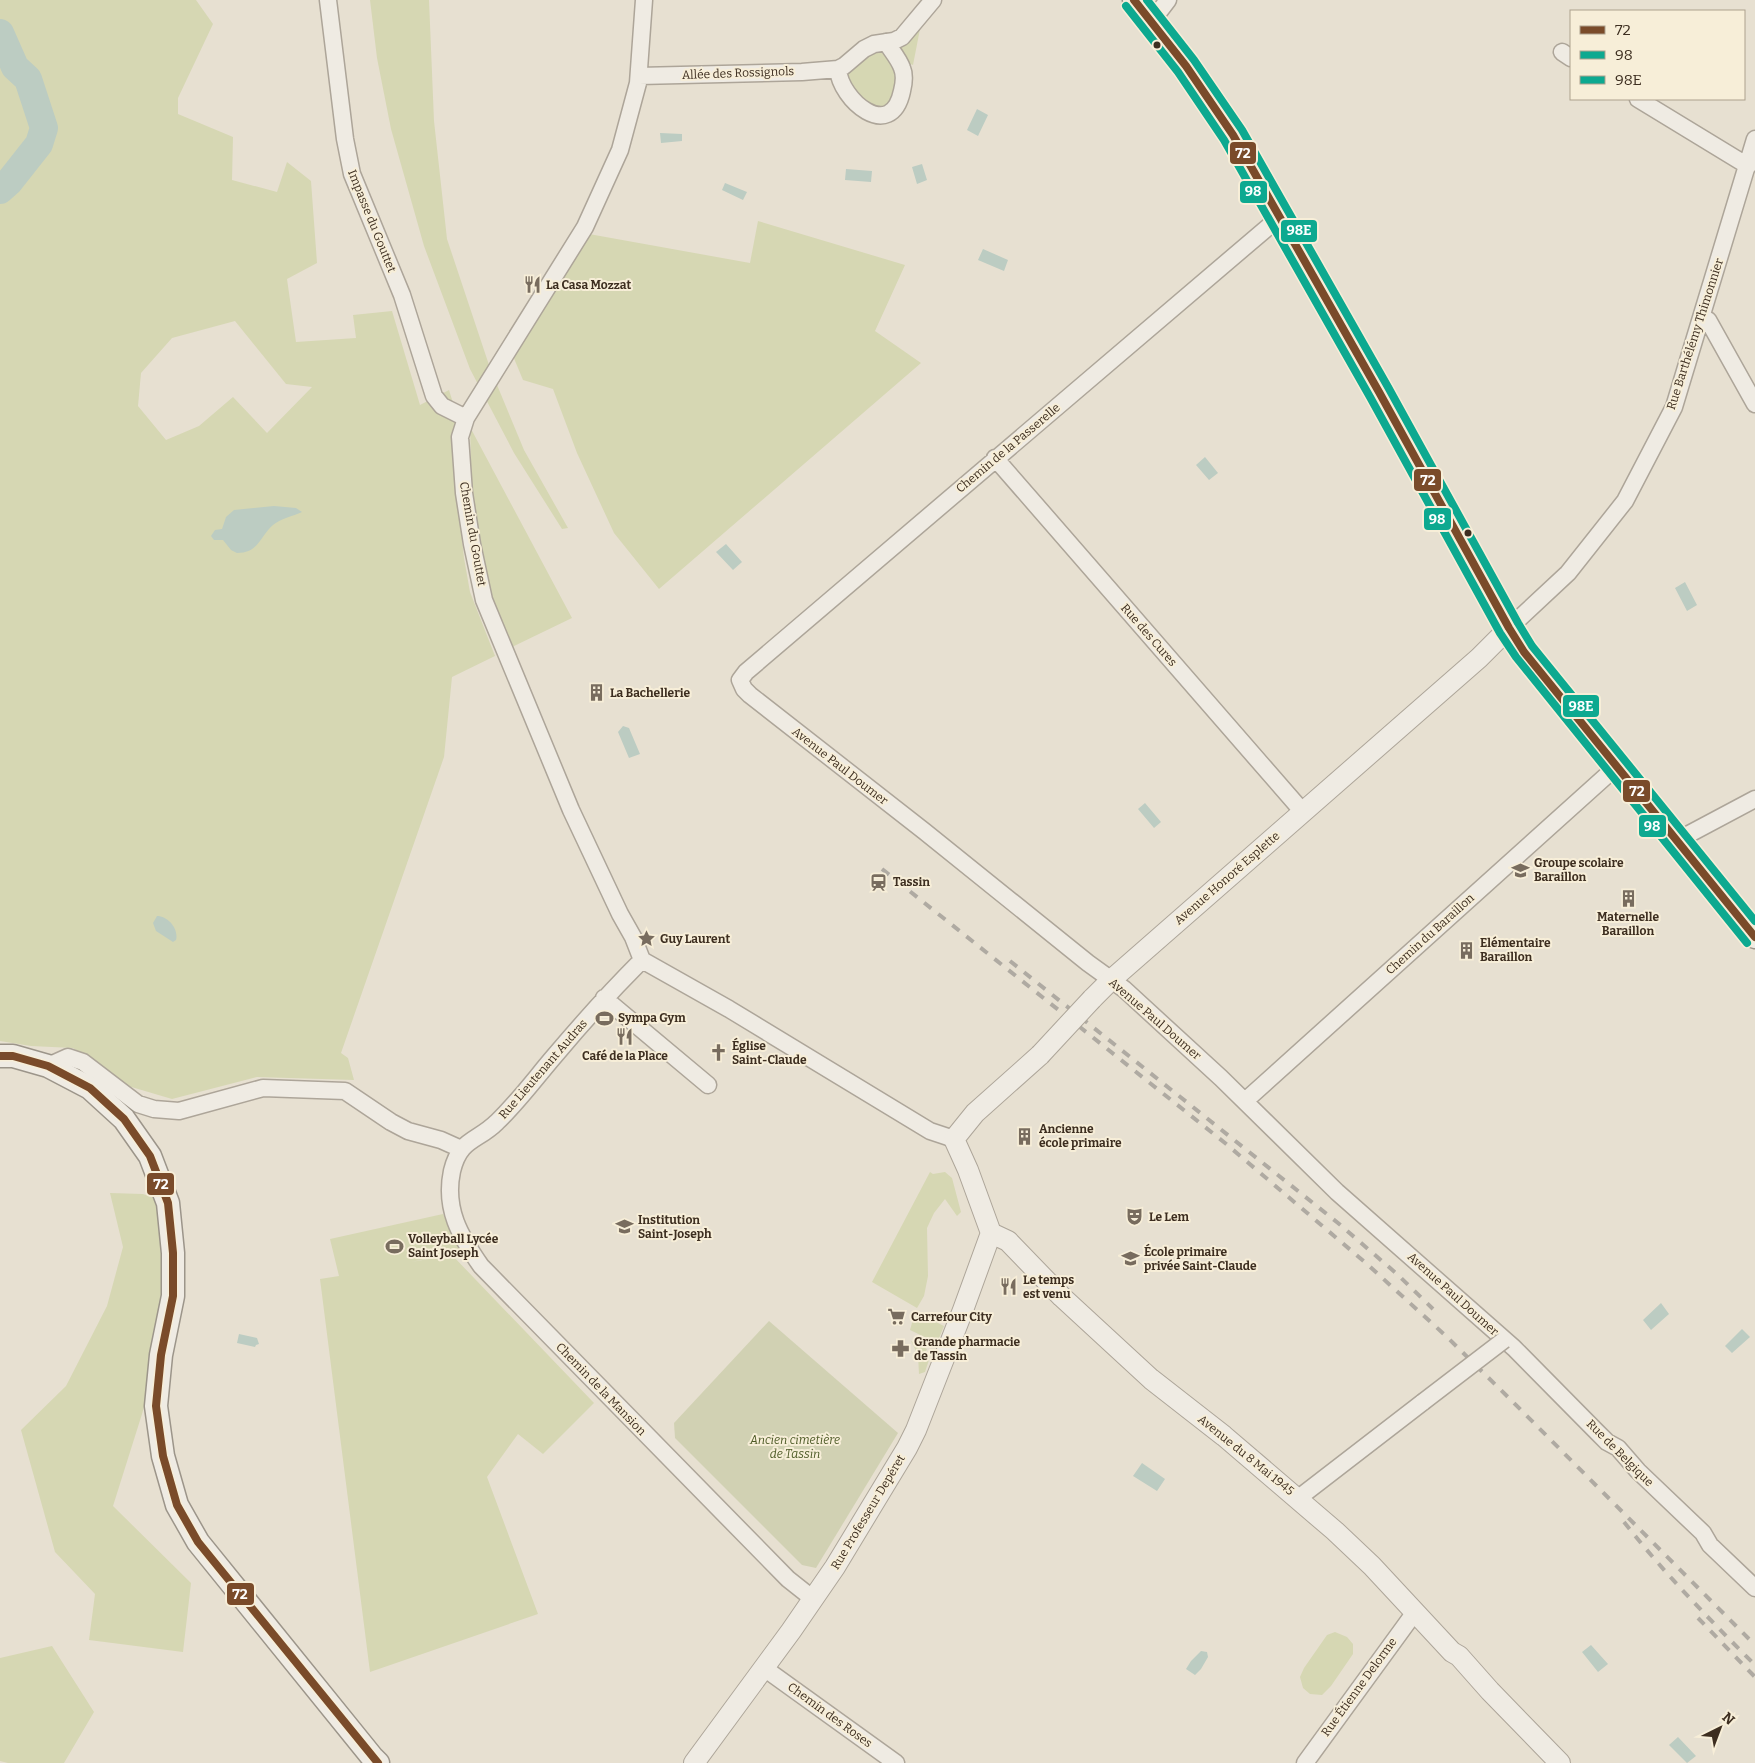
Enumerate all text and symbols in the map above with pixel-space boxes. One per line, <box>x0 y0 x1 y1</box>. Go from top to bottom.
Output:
legend <box>1570 10 1745 100</box>
text: 72 <box>1615 21 1631 39</box>
unlabelled marker <box>1152 40 1162 50</box>
text: 98 <box>1615 46 1633 64</box>
street label: Allée des Rossignols <box>682 64 795 82</box>
text: 98E <box>1615 71 1642 89</box>
line badge: 72 <box>1229 141 1257 165</box>
text: 72 <box>1235 145 1251 162</box>
street label: Impasse du Gouttet <box>345 168 399 275</box>
line badge: 98 <box>1239 180 1268 204</box>
text: 98 <box>1245 183 1261 200</box>
line badge: 98E <box>1280 219 1318 243</box>
text: 98E <box>1287 222 1311 239</box>
street label: Rue Barthélémy Thimonnier <box>1664 256 1726 412</box>
restaurant icon: La Casa Mozzat <box>522 275 542 295</box>
place label: La Casa Mozzat <box>546 278 632 292</box>
street label: Chemin de la Passerelle <box>953 400 1063 496</box>
line badge: 72 <box>1413 468 1442 492</box>
text: 72 <box>1420 472 1436 489</box>
street label: Chemin du Gouttet <box>457 481 489 588</box>
line badge: 98 <box>1423 507 1452 531</box>
text: 98 <box>1429 511 1445 528</box>
unlabelled marker <box>1463 528 1473 538</box>
street label: Rue des Cures <box>1118 601 1180 669</box>
building icon: La Bachellerie <box>586 683 606 703</box>
place label: La Bachellerie <box>610 686 691 700</box>
line badge: 98E <box>1562 694 1600 718</box>
text: 98E <box>1569 698 1593 715</box>
street label: Avenue Paul Doumer <box>789 724 891 808</box>
line badge: 72 <box>1622 779 1651 803</box>
text: 72 <box>1629 783 1645 800</box>
line badge: 98 <box>1638 814 1667 838</box>
text: 98 <box>1644 818 1660 835</box>
street label: Avenue Honoré Esplette <box>1172 829 1282 927</box>
place label: Groupe scolaire Baraillon <box>1534 856 1624 884</box>
school or university icon: Groupe scolaire Baraillon <box>1510 860 1530 880</box>
station icon: Tassin <box>869 872 889 892</box>
place label: Tassin <box>893 875 930 889</box>
building icon: Maternelle Baraillon <box>1618 888 1638 908</box>
street label: Chemin du Baraillon <box>1383 890 1477 977</box>
place label: Maternelle Baraillon <box>1597 910 1659 938</box>
place icon: Guy Laurent <box>636 929 656 949</box>
place label: Guy Laurent <box>660 932 730 946</box>
place label: Elémentaire Baraillon <box>1480 936 1551 964</box>
building icon: Elémentaire Baraillon <box>1456 940 1476 960</box>
street label: Avenue Paul Doumer <box>1106 975 1204 1063</box>
sports icon: Sympa Gym <box>594 1008 614 1028</box>
place label: Sympa Gym <box>618 1011 686 1025</box>
street label: Rue Lieutenant Audras <box>496 1016 590 1122</box>
restaurant icon: Café de la Place <box>615 1027 635 1047</box>
place label: Église Saint-Claude <box>732 1037 807 1067</box>
church icon: Église Saint-Claude <box>708 1043 728 1063</box>
place label: Café de la Place <box>582 1049 668 1063</box>
place label: Ancienne école primaire <box>1039 1122 1122 1150</box>
building icon: Ancienne école primaire <box>1015 1126 1035 1146</box>
line badge: 72 <box>146 1172 175 1196</box>
text: 72 <box>153 1176 169 1193</box>
theatre icon: Le Lem <box>1125 1207 1145 1227</box>
place label: Le Lem <box>1149 1210 1190 1224</box>
place label: Institution Saint-Joseph <box>638 1213 712 1241</box>
school or university icon: Institution Saint-Joseph <box>614 1217 634 1237</box>
place label: Volleyball Lycée Saint Joseph <box>408 1232 499 1260</box>
sports icon: Volleyball Lycée Saint Joseph <box>384 1236 404 1256</box>
place label: École primaire privée Saint-Claude <box>1144 1243 1257 1273</box>
school or university icon: École primaire privée Saint-Claude <box>1120 1249 1140 1269</box>
street label: Avenue Paul Doumer <box>1405 1249 1502 1339</box>
place label: Le temps est venu <box>1023 1273 1074 1301</box>
restaurant icon: Le temps est venu <box>999 1277 1019 1297</box>
supermarket icon: Carrefour City <box>887 1307 907 1327</box>
place label: Carrefour City <box>911 1310 992 1324</box>
place label: Grande pharmacie de Tassin <box>914 1335 1021 1363</box>
pharmacy icon: Grande pharmacie de Tassin <box>890 1339 910 1359</box>
street label: Chemin de la Mansion <box>553 1340 649 1438</box>
street label: Avenue du 8 Mai 1945 <box>1195 1412 1297 1498</box>
street label: Rue de Belgique <box>1584 1417 1656 1489</box>
park label: Ancien cimetière de Tassin <box>749 1433 840 1461</box>
street label: Rue Professeur Depéret <box>828 1451 908 1572</box>
line badge: 72 <box>226 1582 255 1606</box>
text: 72 <box>232 1586 248 1603</box>
street label: Rue Étienne Delorme <box>1318 1634 1400 1739</box>
street label: Chemin des Roses <box>785 1680 875 1750</box>
north arrow <box>1695 1703 1745 1753</box>
text: N <box>1719 1709 1738 1729</box>

